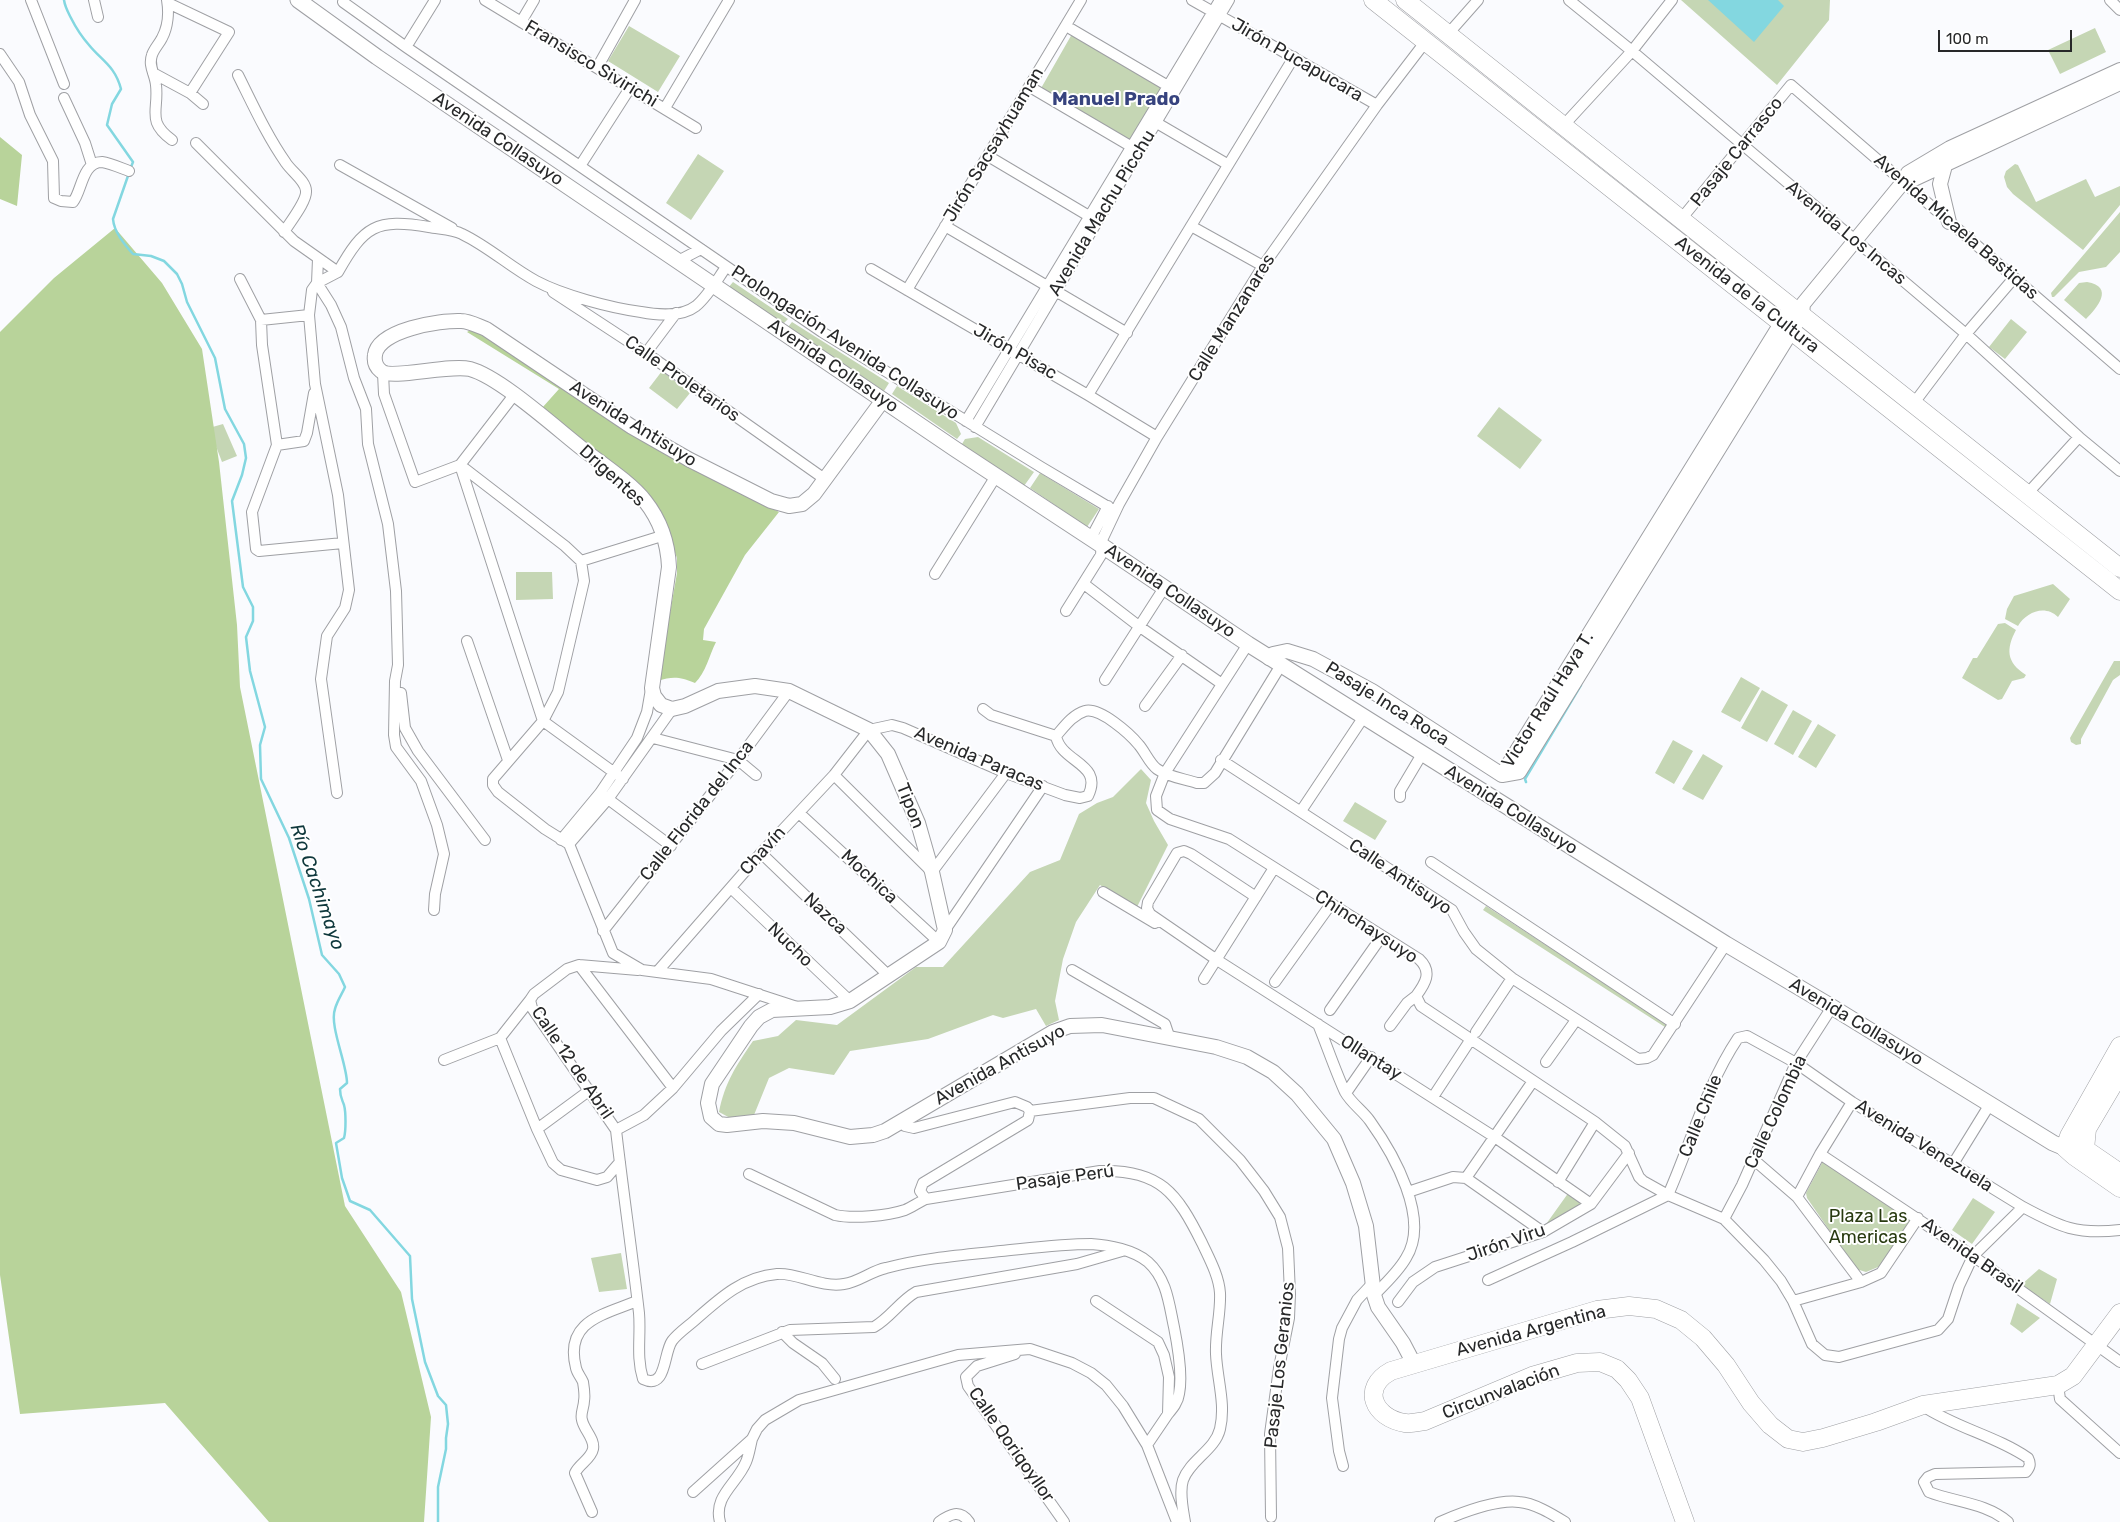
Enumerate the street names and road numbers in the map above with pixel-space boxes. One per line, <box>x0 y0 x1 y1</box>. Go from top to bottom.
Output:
street label: Jirón Pucapucara <box>1227 14 1367 106</box>
street label: Fransisco Sivirichi <box>520 16 662 112</box>
street label: Jirón Sacsayhuaman <box>939 64 1049 226</box>
street label: Avenida Collasuyo <box>429 87 567 191</box>
street label: Pasaje Carrasco <box>1686 93 1788 211</box>
street label: Avenida Machu Picchu <box>1044 126 1160 300</box>
street label: Avenida Micaela Bastidas <box>1869 150 2043 304</box>
street label: Avenida Los Incas <box>1781 176 1911 290</box>
street label: Avenida de la Cultura <box>1671 232 1823 358</box>
street label: Calle Manzanares <box>1184 250 1280 386</box>
street label: Prolongación Avenida Collasuyo <box>727 261 963 425</box>
street label: Avenida Collasuyo <box>764 314 902 418</box>
street label: Jirón Pisac <box>969 319 1061 385</box>
street label: Calle Proletarios <box>620 331 744 427</box>
street label: Avenida Antisuyo <box>565 376 701 472</box>
street label: Drigentes <box>574 441 650 511</box>
street label: Avenida Collasuyo <box>1101 539 1239 643</box>
street label: Victor Raúl Haya T. <box>1497 628 1599 772</box>
street label: Pasaje Inca Roca <box>1321 657 1453 751</box>
street label: Avenida Paracas <box>911 722 1047 796</box>
street label: Calle Florida del Inca <box>636 737 758 885</box>
street label: Avenida Collasuyo <box>1441 760 1581 860</box>
street label: Tipon <box>891 780 929 832</box>
street label: Chavín <box>736 822 790 880</box>
street label: Calle Antisuyo <box>1344 835 1456 919</box>
street label: Mochica <box>836 845 902 909</box>
street label: Chinchaysuyo <box>1310 886 1422 968</box>
street label: Nazca <box>799 889 851 939</box>
street label: Nucho <box>763 918 817 972</box>
street label: Avenida Collasuyo <box>1785 973 1927 1071</box>
street label: Calle 12 de Abril <box>526 1003 618 1123</box>
street label: Avenida Antisuyo <box>931 1020 1069 1110</box>
street label: Ollantay <box>1336 1031 1406 1085</box>
street label: Calle Colombia <box>1740 1052 1812 1172</box>
street label: Calle Chile <box>1675 1072 1727 1160</box>
street label: Avenida Venezuela <box>1851 1095 1997 1197</box>
street label: Pasaje Perú <box>1015 1160 1115 1196</box>
street label: Avenida Brasil <box>1917 1213 2027 1299</box>
street label: Jirón Viru <box>1464 1219 1548 1267</box>
street label: Pasaje Los Geranios <box>1261 1281 1299 1449</box>
street label: Avenida Argentina <box>1454 1301 1608 1361</box>
street label: Circunvalación <box>1439 1360 1563 1424</box>
street label: Calle Qoriqoyllor <box>963 1383 1059 1507</box>

